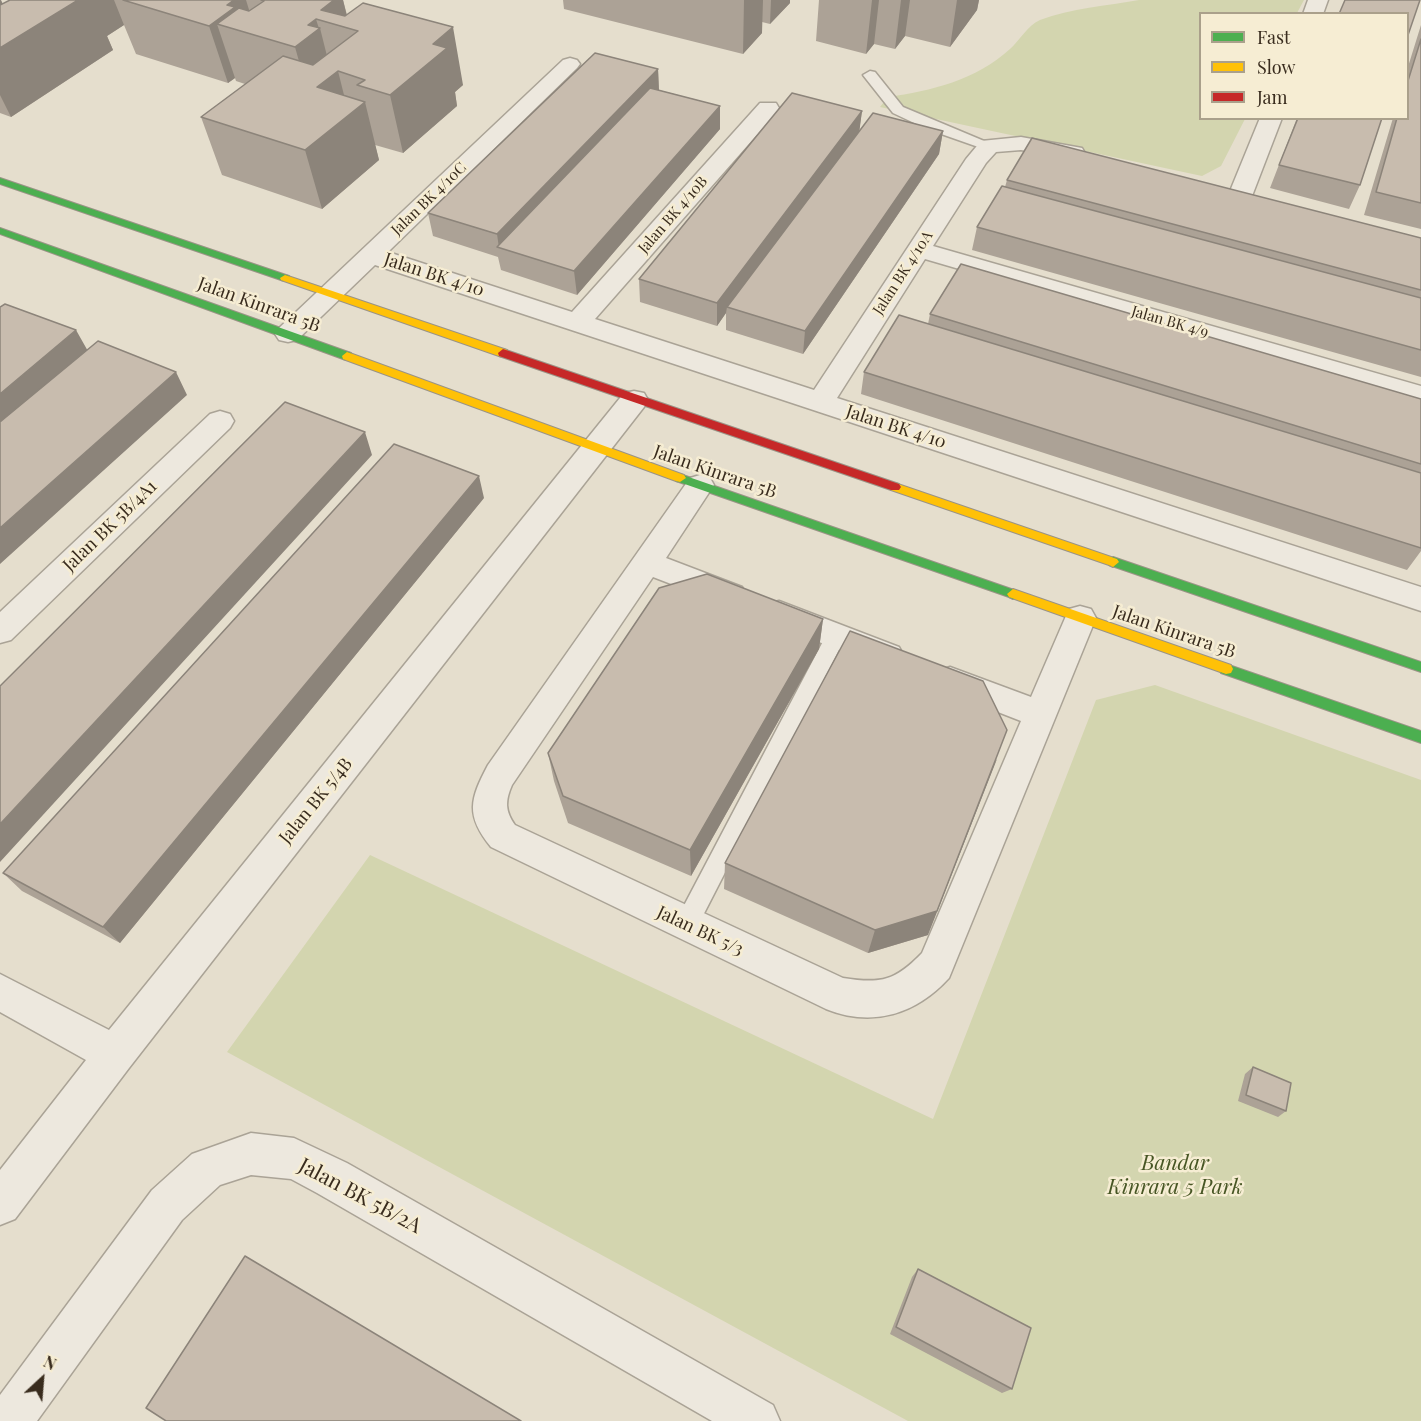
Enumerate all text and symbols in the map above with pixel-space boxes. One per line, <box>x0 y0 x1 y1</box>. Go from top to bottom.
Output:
legend <box>1199 12 1409 120</box>
text: Fast <box>1257 25 1290 49</box>
text: Slow <box>1257 55 1295 79</box>
text: Jam <box>1257 85 1287 109</box>
street label: Jalan BK 4/10C <box>388 159 470 239</box>
street label: Jalan BK 4/10B <box>635 173 711 257</box>
street label: Jalan BK 4/10A <box>869 228 937 318</box>
street label: Jalan BK 4/10 <box>381 249 487 301</box>
street label: Jalan Kinrara 5B <box>195 273 323 337</box>
street label: Jalan BK 4/9 <box>1129 302 1211 342</box>
street label: Jalan BK 4/10 <box>843 401 949 453</box>
street label: Jalan Kinrara 5B <box>651 441 779 503</box>
street label: Jalan BK 5B/4A1 <box>59 476 161 576</box>
street label: Jalan Kinrara 5B <box>1110 601 1238 663</box>
street label: Jalan BK 5/4B <box>275 754 357 848</box>
street label: Jalan BK 5/3 <box>653 902 747 960</box>
park label: Bandar Kinrara 5 Park <box>1108 1150 1242 1200</box>
street label: Jalan BK 5B/2A <box>294 1153 426 1239</box>
north arrow <box>12 1349 72 1409</box>
text: N <box>40 1350 60 1374</box>

